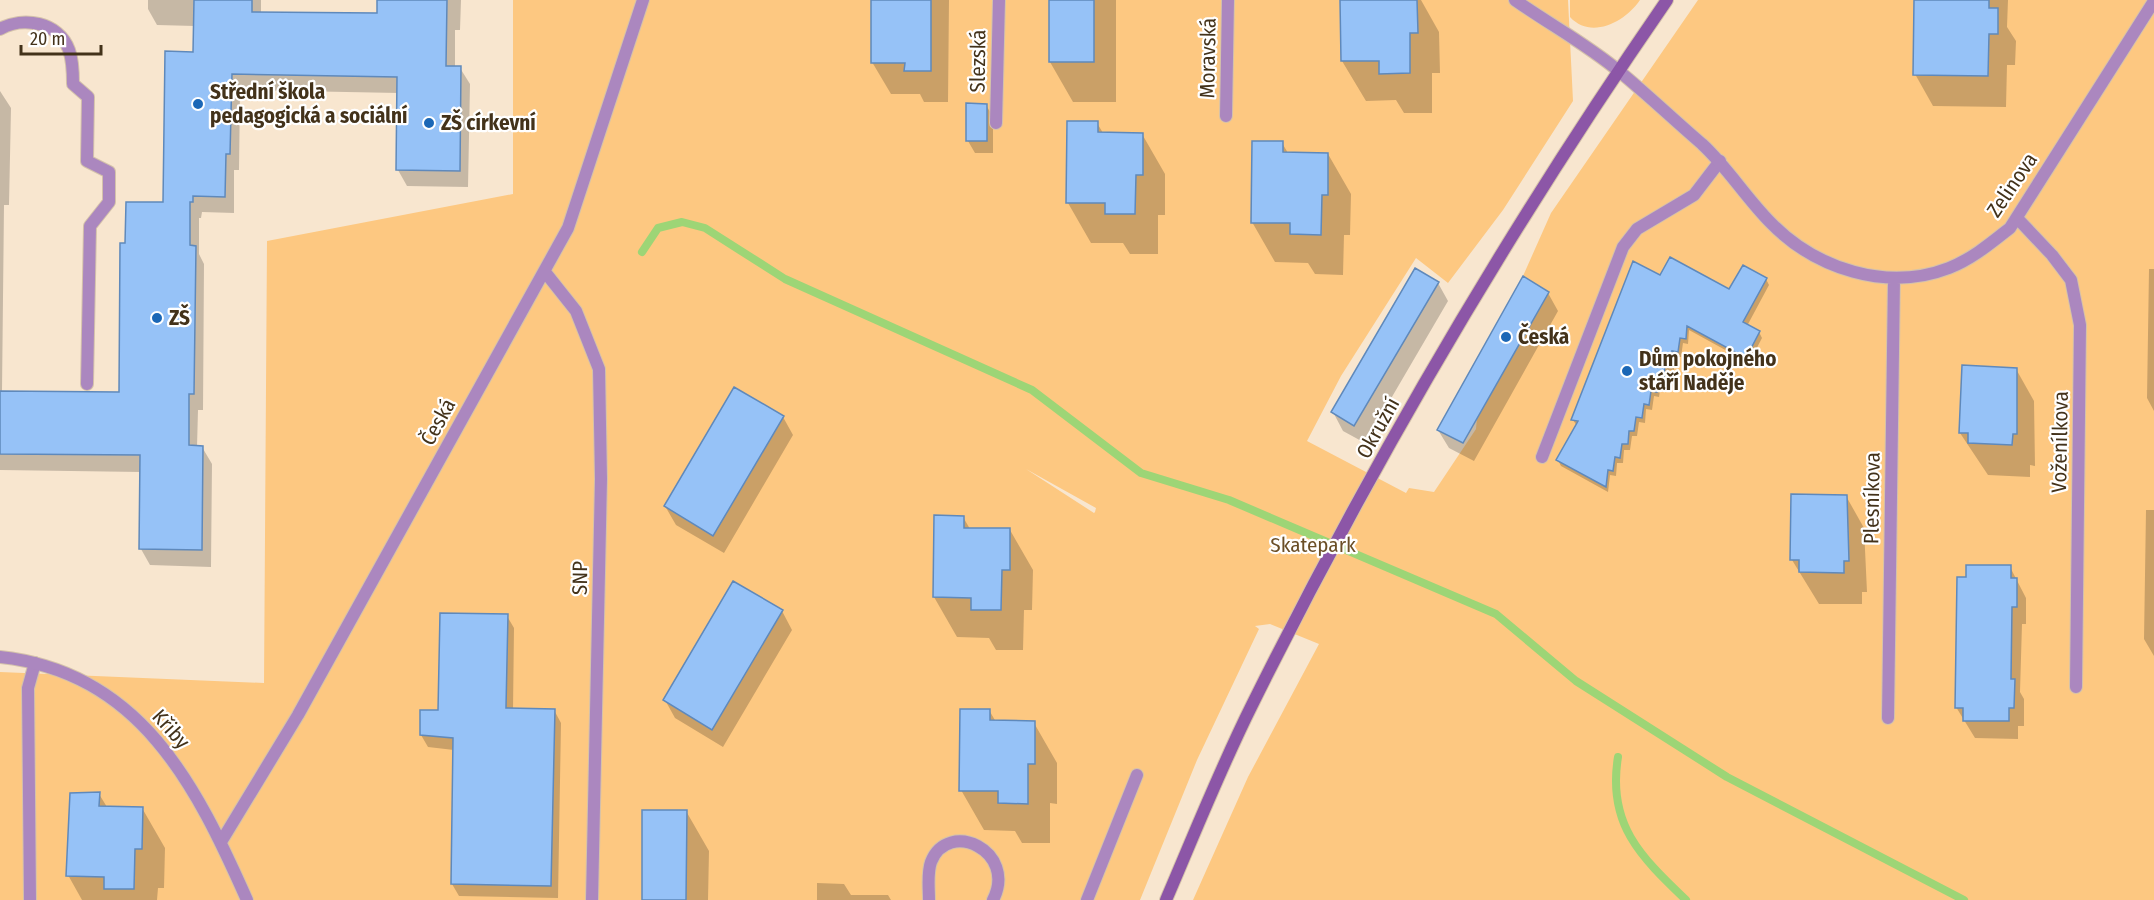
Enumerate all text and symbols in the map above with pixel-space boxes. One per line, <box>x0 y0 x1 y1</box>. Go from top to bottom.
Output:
street label: Moravská <box>1194 17 1222 99</box>
scale bar <box>21 18 100 56</box>
text: 20 m <box>30 28 65 50</box>
street label: Slezská <box>964 29 992 93</box>
place label: Střední škola pedagogická a sociální <box>210 79 408 129</box>
marker: Střední škola pedagogická a sociální <box>191 97 205 111</box>
place label: ZŠ církevní <box>441 108 536 136</box>
marker: ZŠ církevní <box>422 116 436 130</box>
street label: Zelinova <box>1981 148 2043 222</box>
place label: ZŠ <box>169 303 190 331</box>
marker: ZŠ <box>150 311 164 325</box>
place label: Česká <box>1518 322 1569 350</box>
marker: Česká <box>1499 330 1513 344</box>
place label: Dům pokojného stáří Naděje <box>1639 346 1776 396</box>
marker: Dům pokojného stáří Naděje <box>1620 364 1634 378</box>
street label: Voženílkova <box>2046 391 2074 493</box>
street label: Okružní <box>1351 393 1405 463</box>
street label: Česká <box>415 394 461 450</box>
street label: Plesníkova <box>1858 452 1886 544</box>
park label: Skatepark <box>1270 532 1356 558</box>
street label: SNP <box>567 561 593 595</box>
street label: Křiby <box>147 704 196 755</box>

